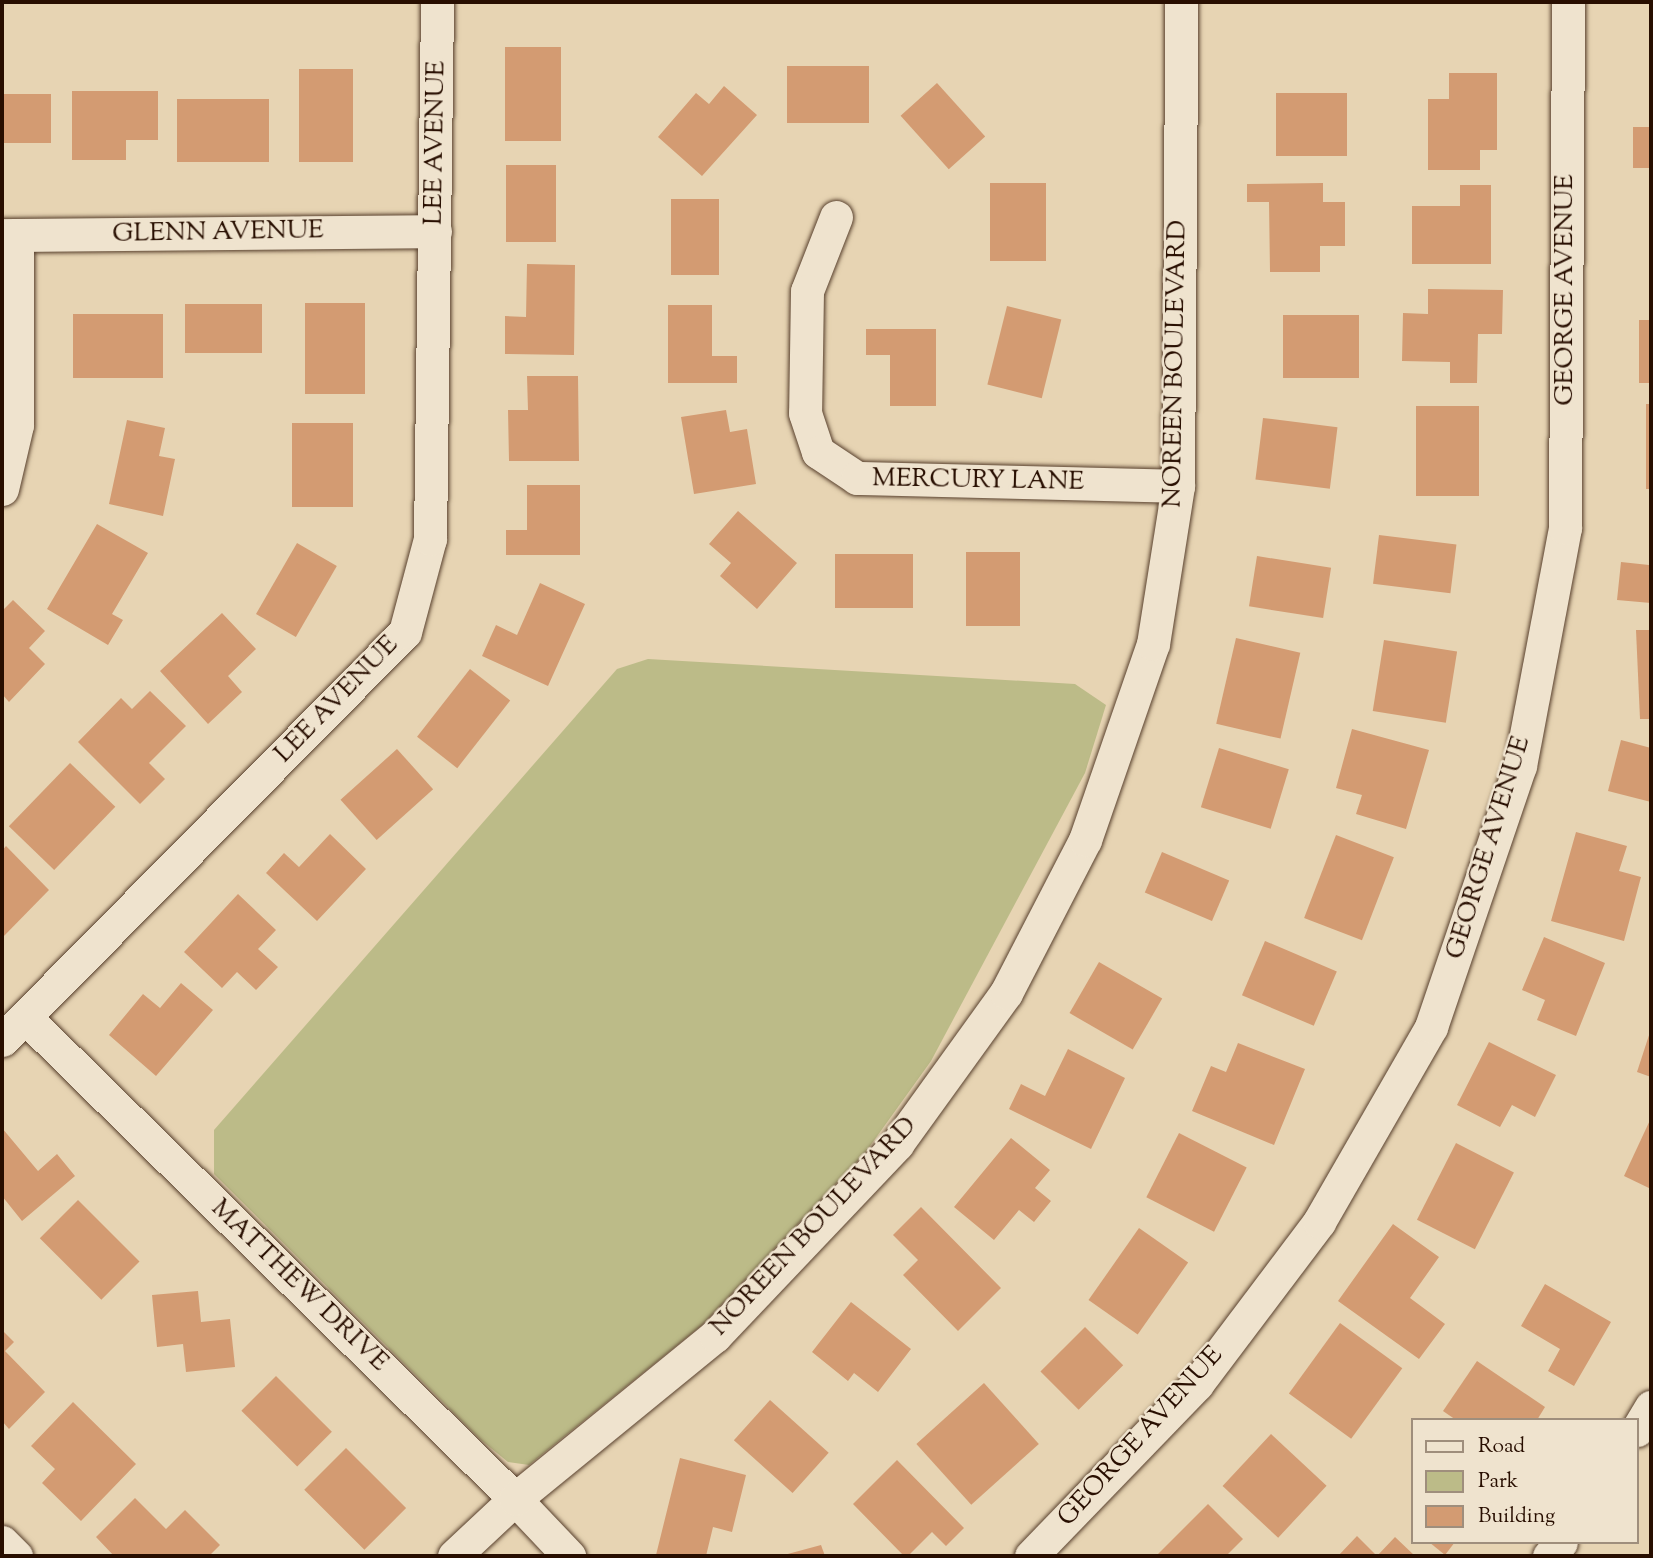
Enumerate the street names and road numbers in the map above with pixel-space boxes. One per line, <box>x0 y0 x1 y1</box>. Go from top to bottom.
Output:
street label: LEE AVENUE <box>419 61 453 225</box>
street label: GEORGE AVENUE <box>1550 174 1582 406</box>
street label: GLENN AVENUE <box>112 216 324 250</box>
street label: NOREEN BOULEVARD <box>1158 220 1194 508</box>
street label: MERCURY LANE <box>872 464 1084 498</box>
street label: LEE AVENUE <box>269 630 405 770</box>
street label: GEORGE AVENUE <box>1440 733 1538 963</box>
street label: NOREEN BOULEVARD <box>704 1111 924 1343</box>
street label: MATTHEW DRIVE <box>204 1193 394 1379</box>
street label: GEORGE AVENUE <box>1052 1341 1230 1533</box>

